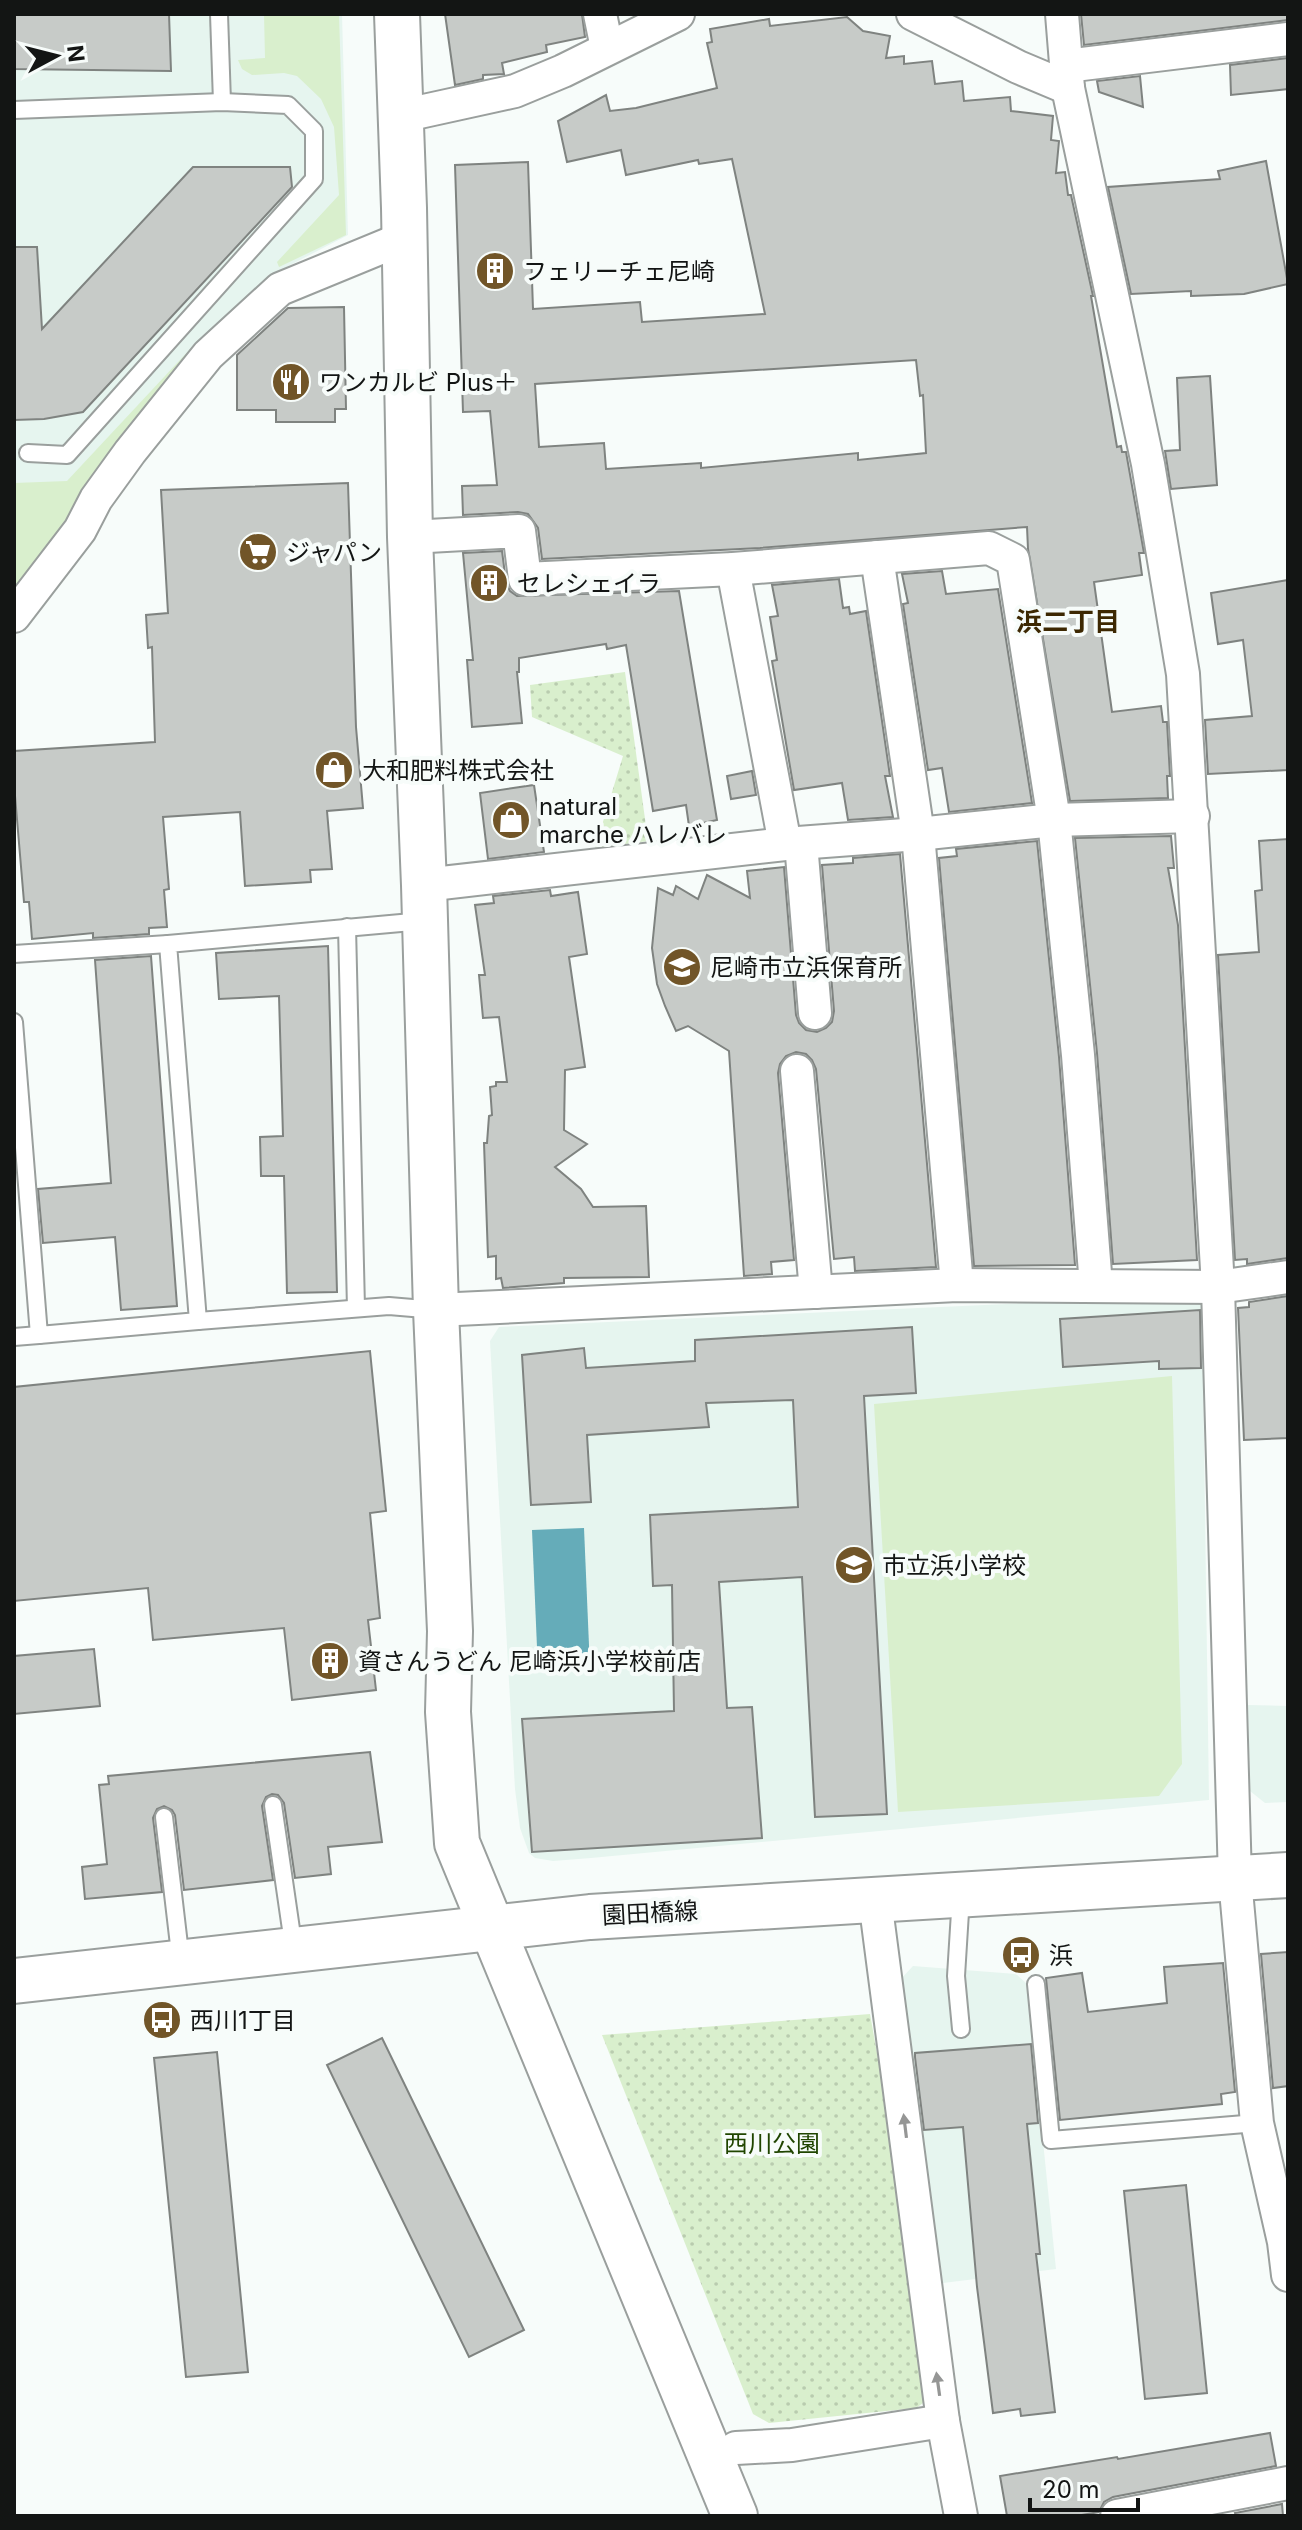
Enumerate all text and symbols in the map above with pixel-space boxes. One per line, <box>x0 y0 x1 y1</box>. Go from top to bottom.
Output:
north arrow <box>16 16 96 96</box>
text: N <box>62 44 90 63</box>
building icon: フェリーチェ尼崎 <box>474 250 516 292</box>
place label: フェリーチェ尼崎 <box>523 257 715 286</box>
restaurant icon: ワンカルビ Plus＋ <box>270 361 312 403</box>
place label: ワンカルビ Plus＋ <box>319 368 518 397</box>
supermarket icon: ジャパン <box>237 531 279 573</box>
place label: ジャパン <box>286 538 382 567</box>
building icon: セレシェイラ <box>468 562 510 604</box>
place label: セレシェイラ <box>517 569 661 598</box>
district label: 浜二丁目 <box>1016 606 1120 637</box>
shop icon: 大和肥料株式会社 <box>313 749 355 791</box>
place label: 大和肥料株式会社 <box>362 756 554 785</box>
place label: natural marche ハレバレ <box>539 792 727 849</box>
shop icon: natural marche ハレバレ <box>490 799 532 841</box>
school or university icon: 尼崎市立浜保育所 <box>661 946 703 988</box>
place label: 尼崎市立浜保育所 <box>710 953 902 982</box>
school or university icon: 市立浜小学校 <box>833 1544 875 1586</box>
place label: 市立浜小学校 <box>882 1551 1026 1580</box>
building icon: 資さんうどん 尼崎浜小学校前店 <box>309 1640 351 1682</box>
place label: 資さんうどん 尼崎浜小学校前店 <box>358 1647 701 1676</box>
street label: 園田橋線 <box>601 1896 699 1930</box>
bus stop icon: 浜 <box>1000 1934 1042 1976</box>
place label: 浜 <box>1049 1941 1073 1970</box>
bus stop icon: 西川1丁目 <box>141 1999 183 2041</box>
place label: 西川1丁目 <box>190 2006 296 2035</box>
one-way arrow <box>898 2113 911 2138</box>
park label: 西川公園 <box>724 2129 820 2158</box>
one-way arrow <box>931 2371 944 2396</box>
scale bar <box>1030 2462 1138 2512</box>
text: 20 m <box>1042 2475 1100 2504</box>

